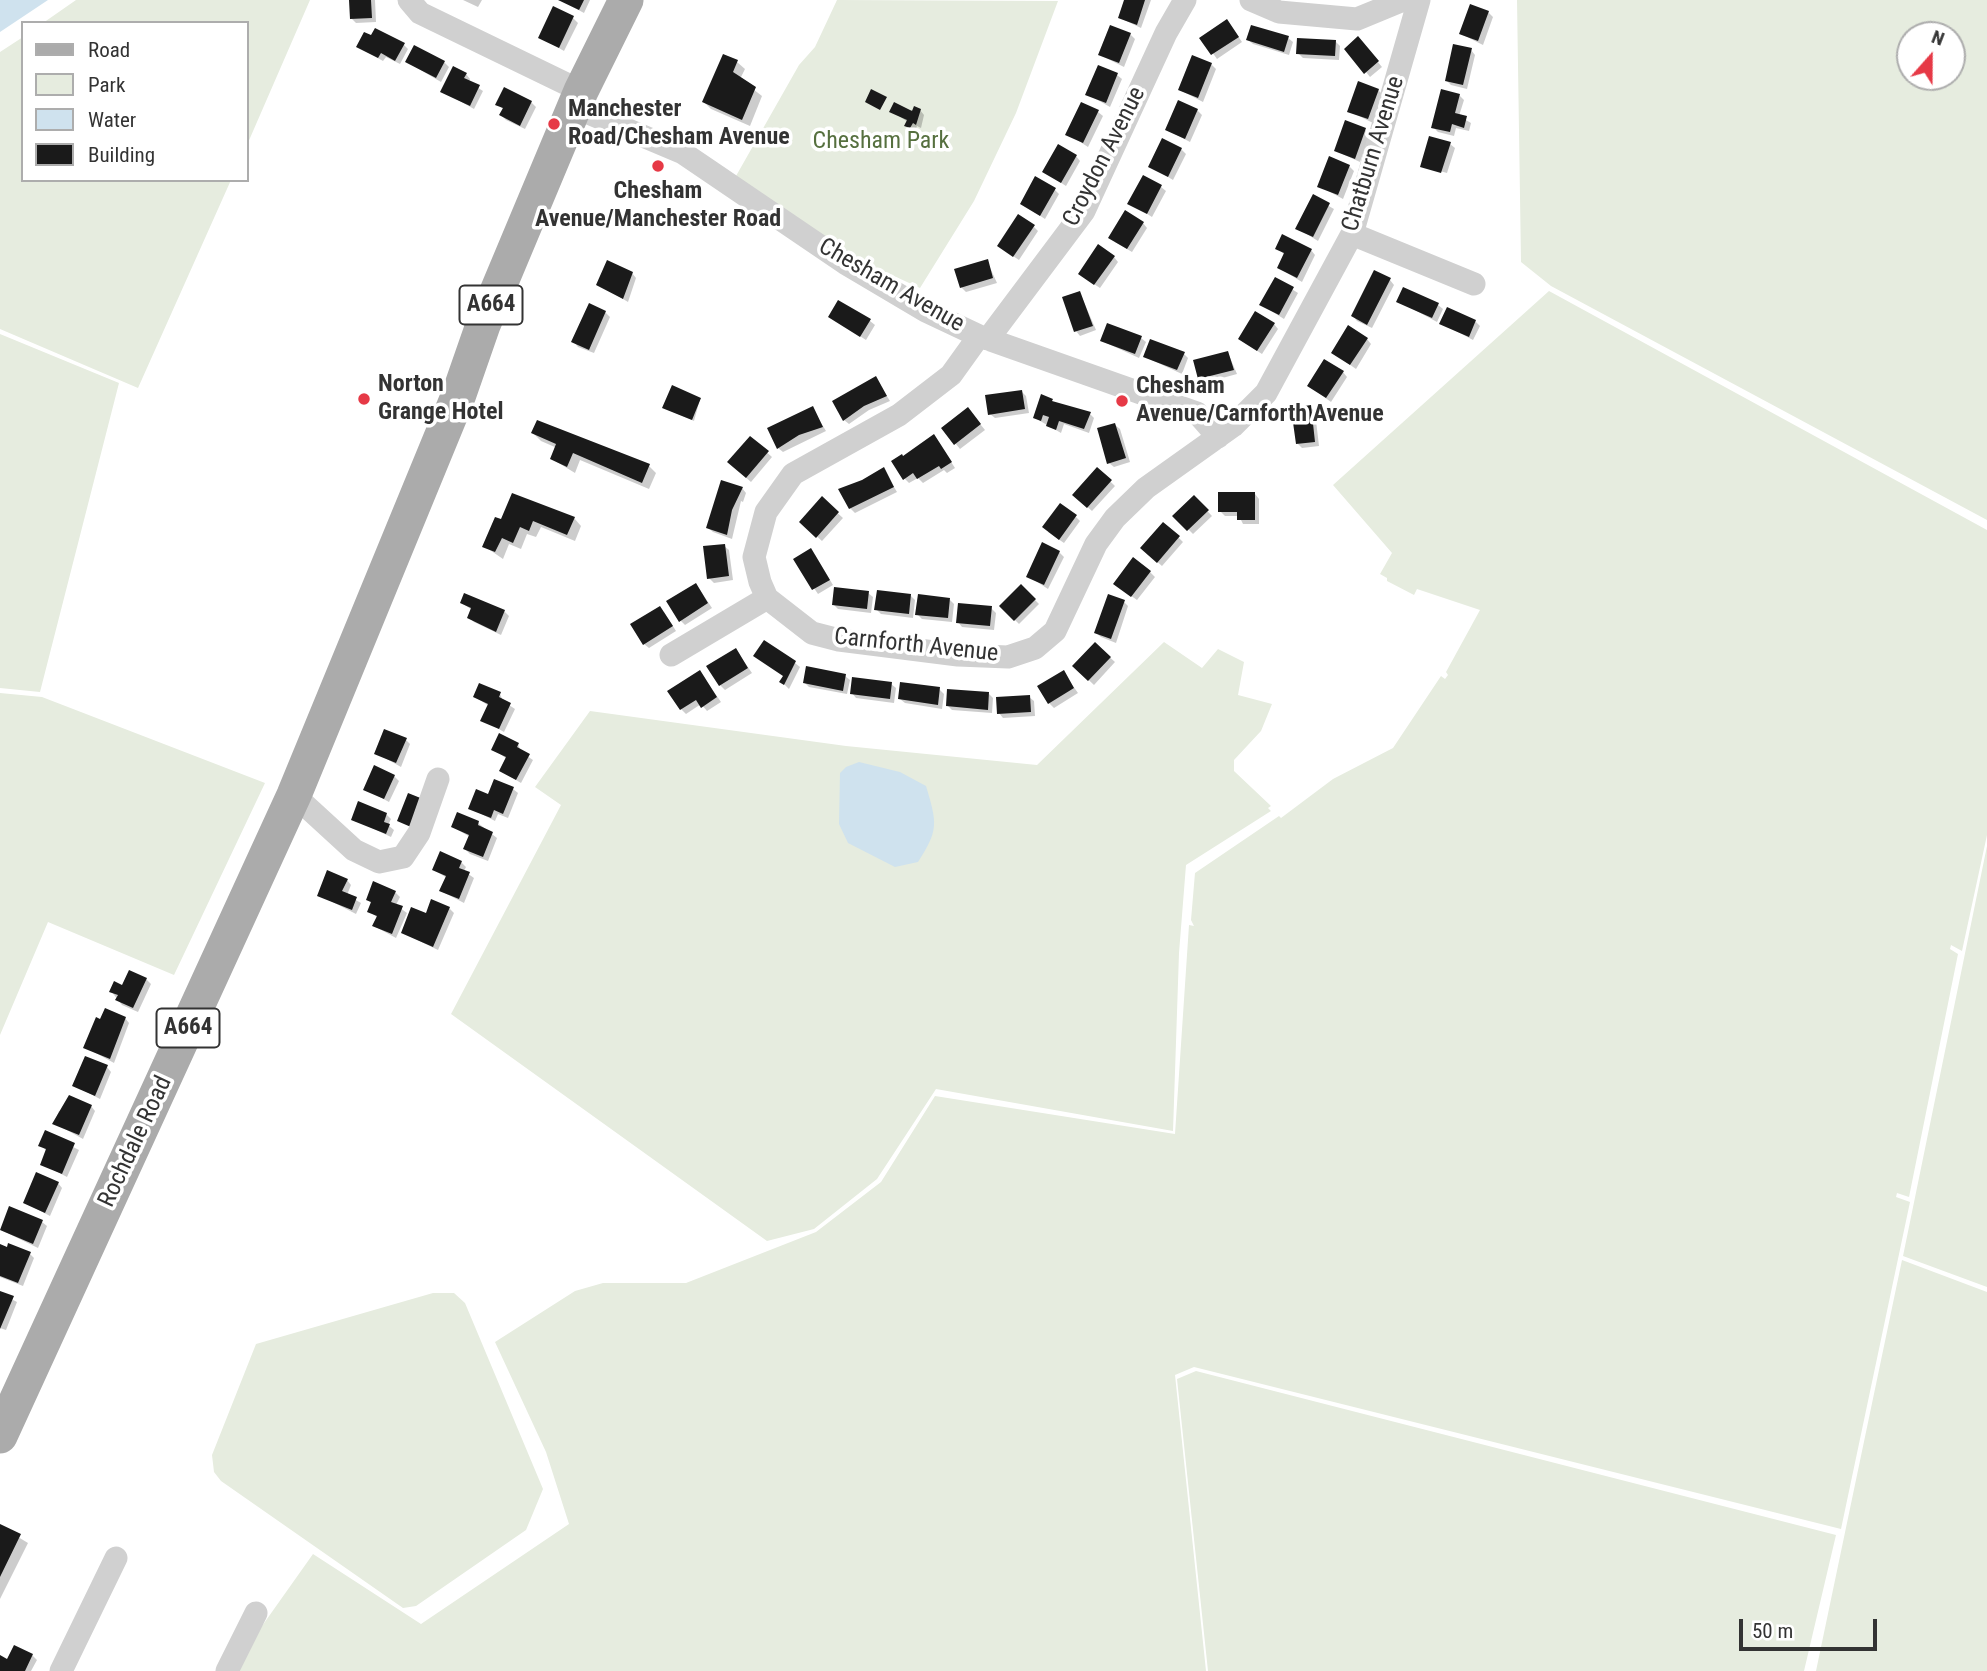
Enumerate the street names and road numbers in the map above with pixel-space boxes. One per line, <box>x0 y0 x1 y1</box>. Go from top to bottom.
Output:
street label: Chatburn Avenue <box>1337 73 1411 235</box>
street label: Croydon Avenue <box>1058 82 1152 232</box>
street label: Chesham Avenue <box>813 233 969 339</box>
road number: A664 <box>460 286 522 324</box>
street label: Carnforth Avenue <box>833 623 999 669</box>
road number: A664 <box>156 1009 220 1048</box>
street label: Rochdale Road <box>93 1072 179 1212</box>

